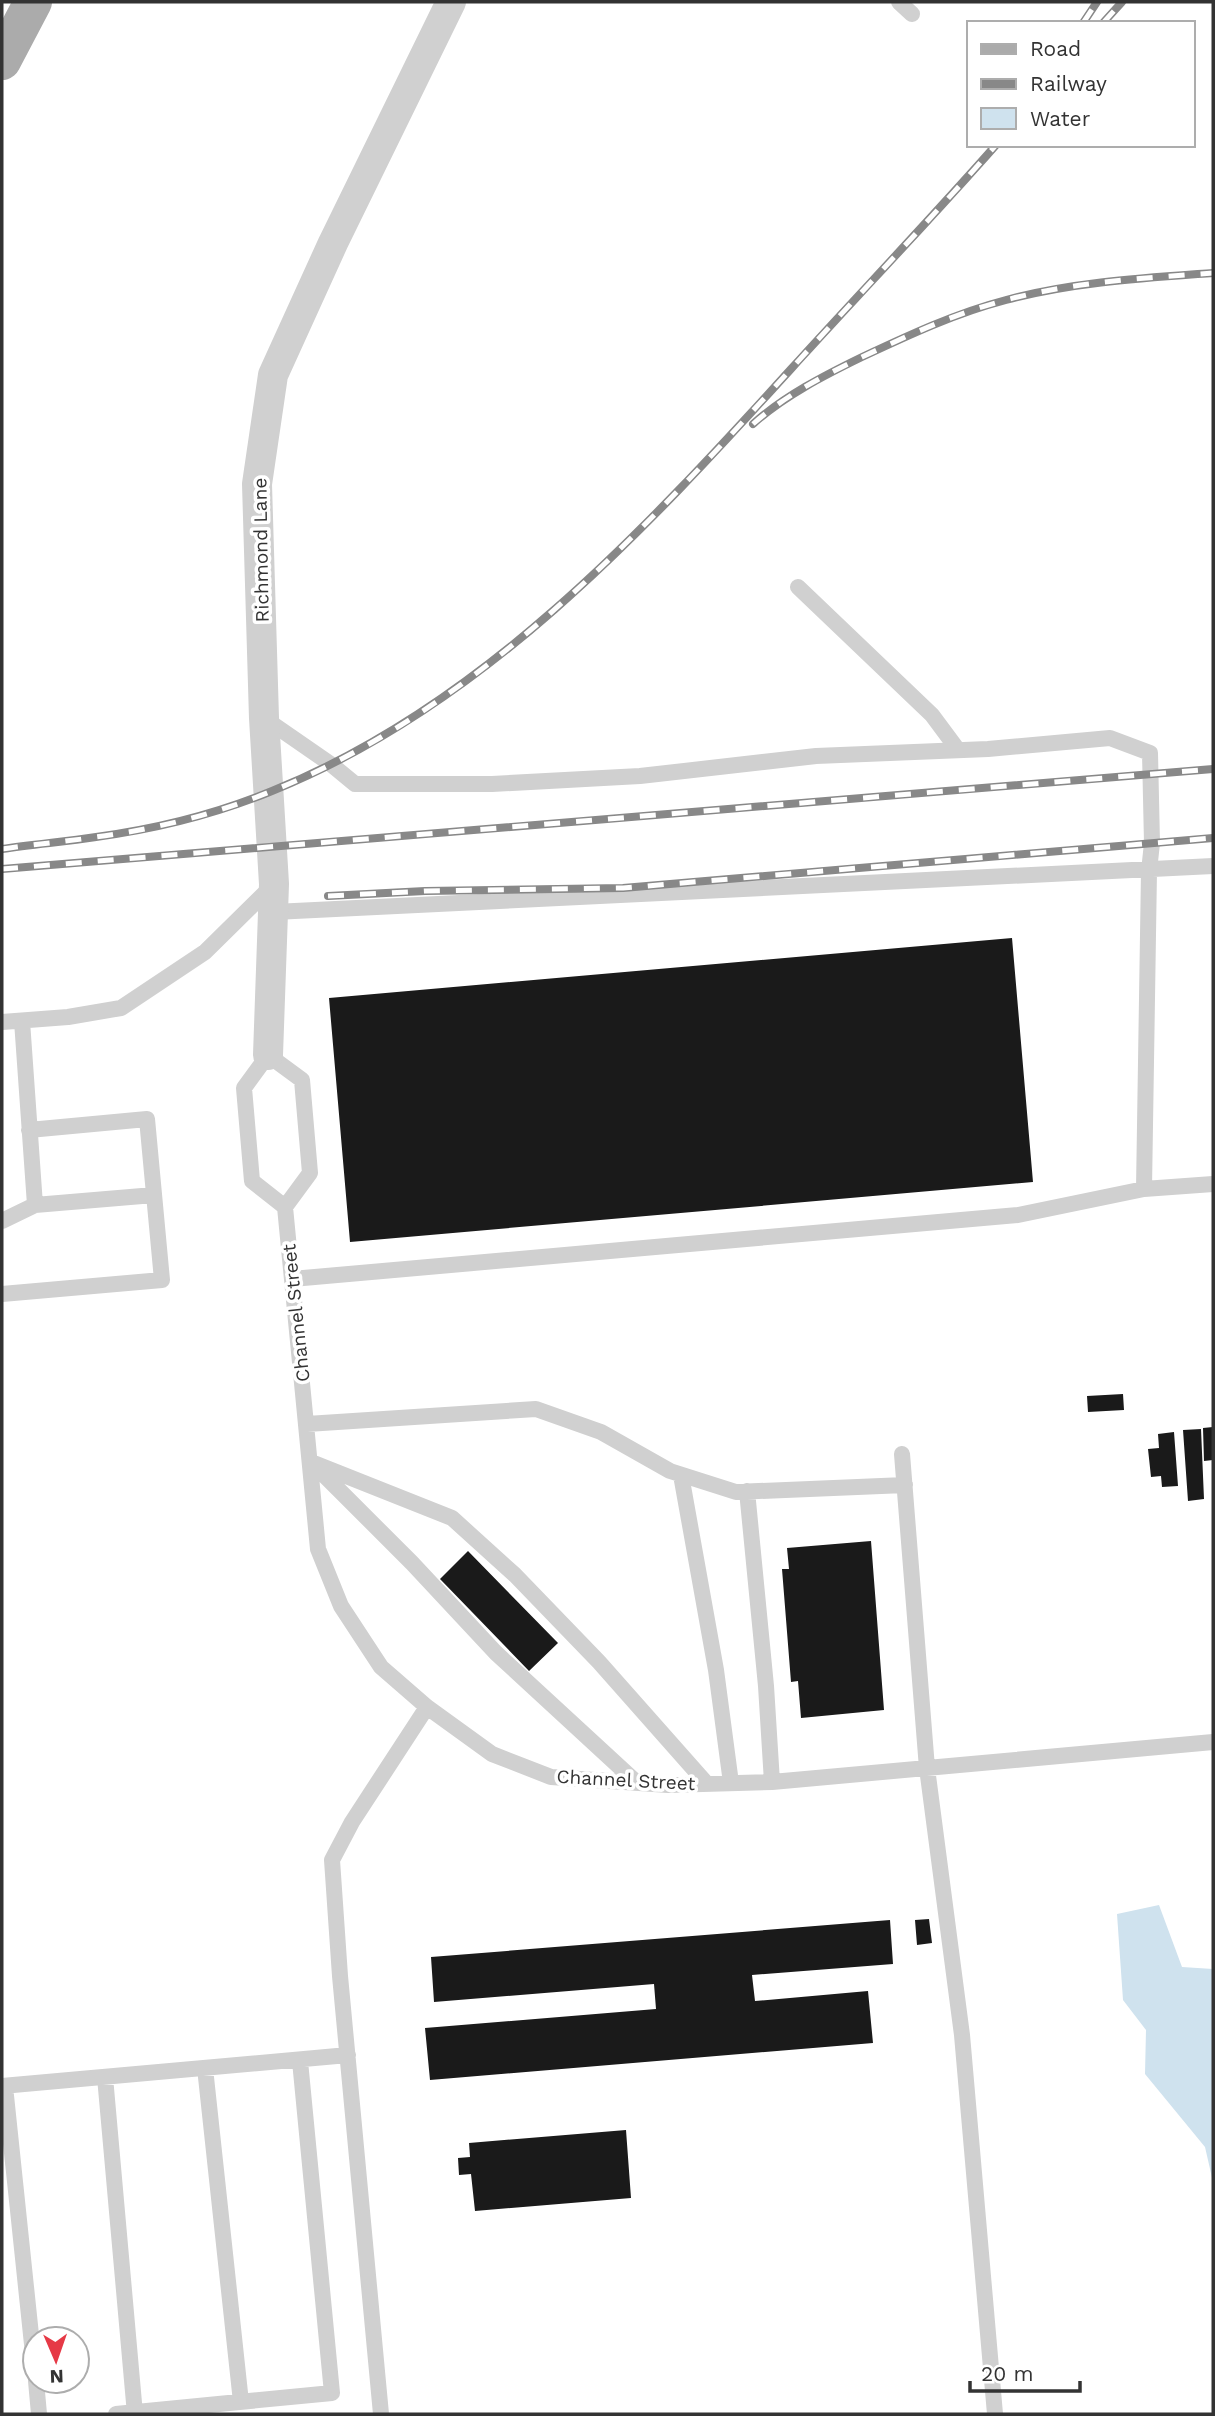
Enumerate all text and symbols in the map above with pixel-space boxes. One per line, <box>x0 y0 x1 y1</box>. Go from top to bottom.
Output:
legend <box>967 21 1194 147</box>
text: Road <box>1030 36 1081 61</box>
text: Railway <box>1030 71 1107 96</box>
text: Water <box>1030 106 1091 131</box>
street label: Richmond Lane <box>248 478 274 622</box>
street label: Channel Street <box>277 1243 315 1383</box>
street label: Channel Street <box>556 1765 696 1795</box>
north arrow <box>21 2325 91 2395</box>
scale bar <box>970 2350 1080 2394</box>
text: 20 m <box>981 2361 1033 2386</box>
text: N <box>49 2365 64 2388</box>

